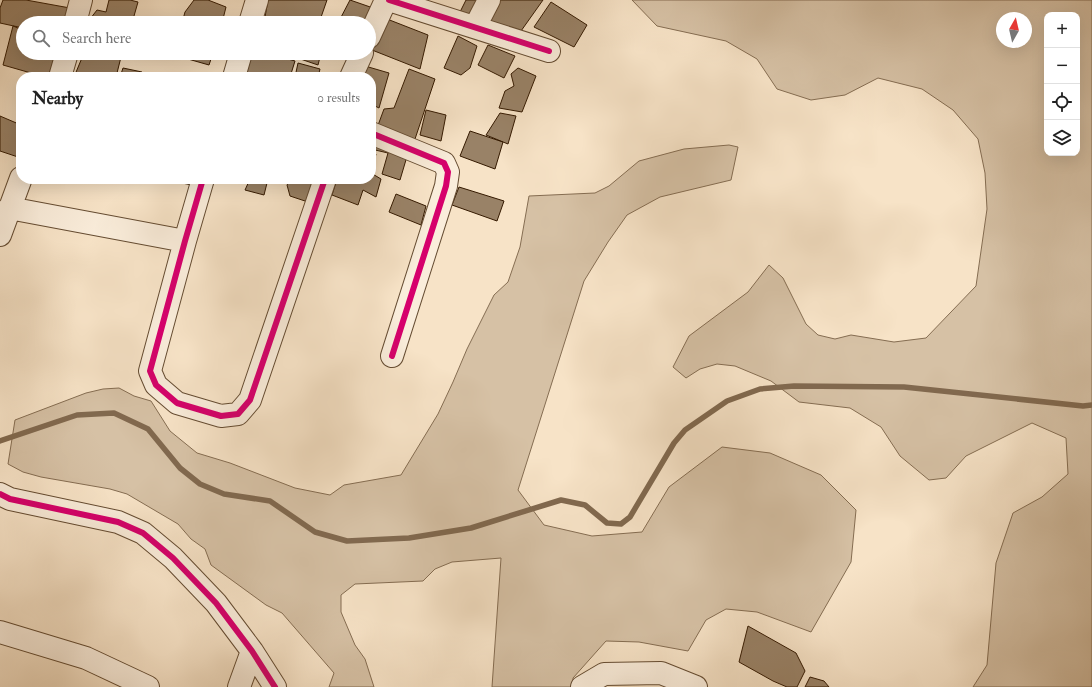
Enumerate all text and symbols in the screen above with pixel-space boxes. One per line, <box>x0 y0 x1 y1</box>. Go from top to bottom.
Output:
north arrow <box>996 12 1032 48</box>
map controls <box>1044 12 1080 156</box>
button: + <box>1044 12 1080 48</box>
search box <box>16 16 376 60</box>
icon: search <box>30 27 52 49</box>
text: Search here <box>62 29 131 48</box>
button: − <box>1044 48 1080 84</box>
button: locate <box>1044 84 1080 120</box>
text: Nearby <box>32 88 83 109</box>
text: 0 results <box>317 90 360 106</box>
button: layers <box>1044 120 1080 156</box>

